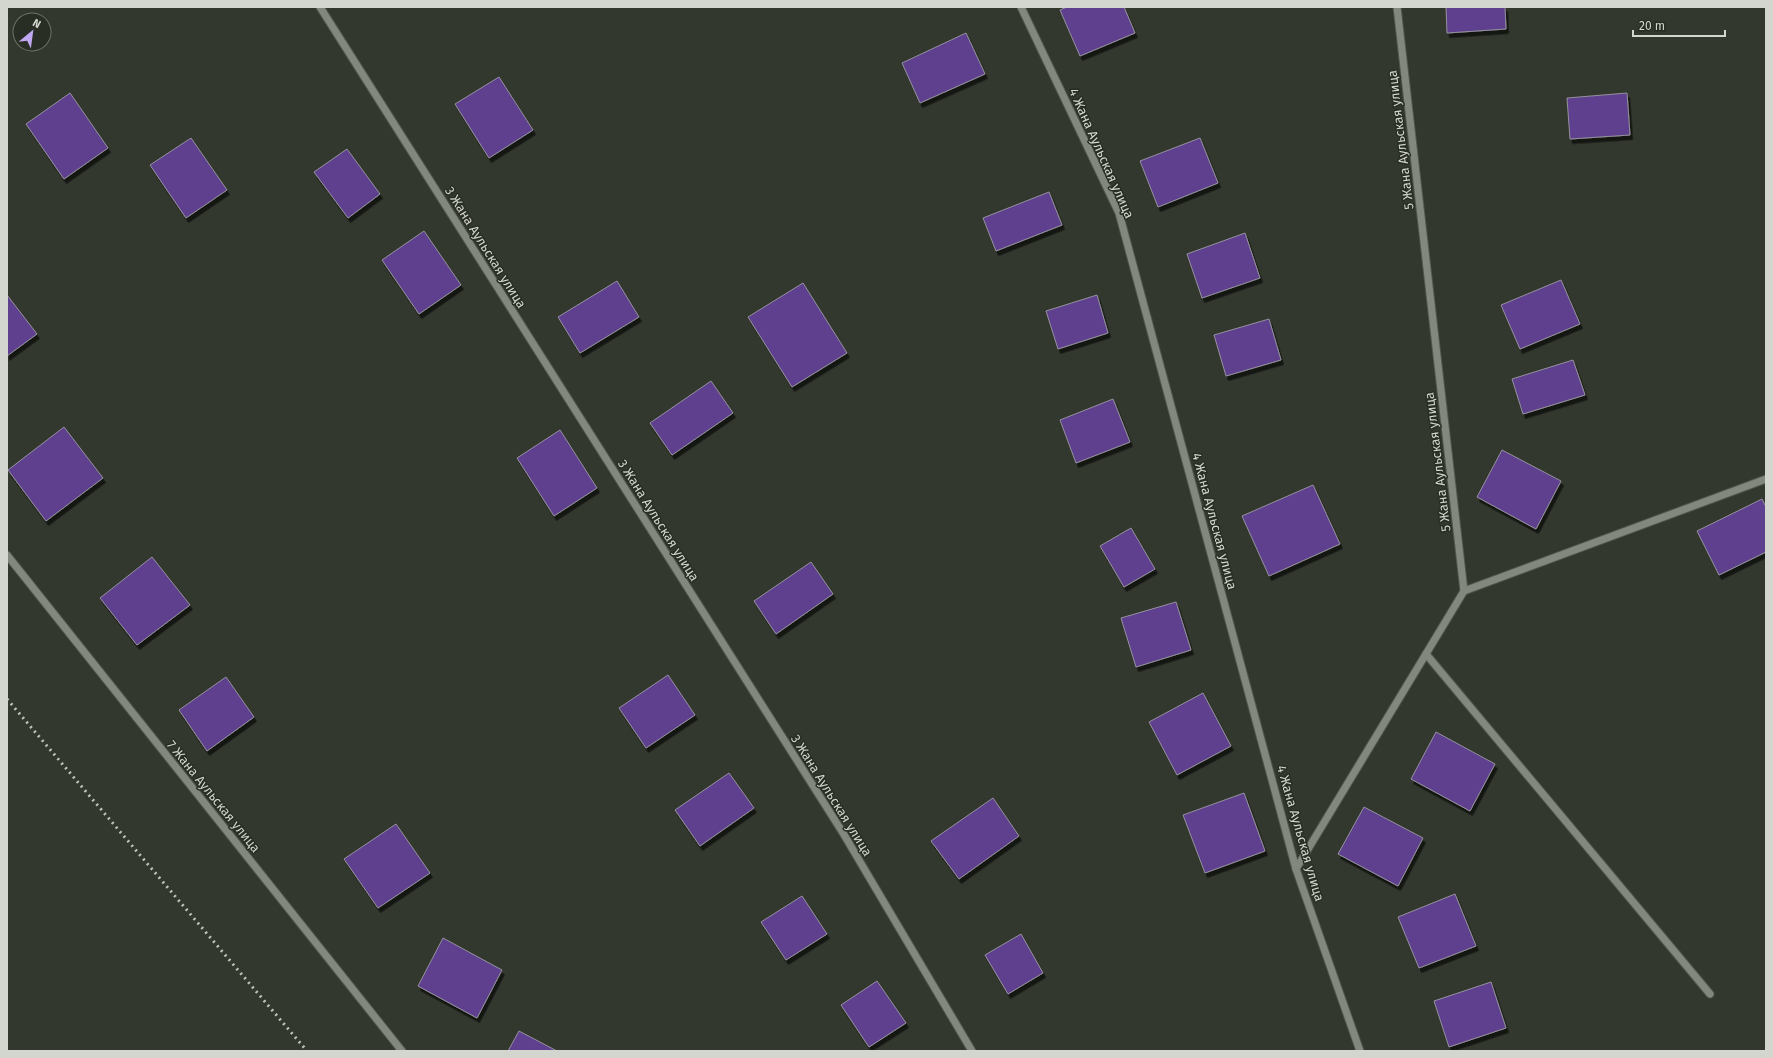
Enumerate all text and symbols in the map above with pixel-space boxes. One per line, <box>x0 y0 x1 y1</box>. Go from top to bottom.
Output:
north arrow <box>12 12 52 52</box>
scale bar <box>1633 12 1725 38</box>
text: N <box>30 16 43 31</box>
text: 20 m <box>1639 19 1665 33</box>
street label: 5 Жана Аульская улица <box>1384 69 1416 211</box>
street label: 4 Жана Аульская улица <box>1066 86 1137 221</box>
street label: 3 Жана Аульская улица <box>442 184 529 311</box>
street label: 5 Жана Аульская улица <box>1421 391 1453 533</box>
street label: 4 Жана Аульская улица <box>1189 451 1240 591</box>
street label: 3 Жана Аульская улица <box>615 457 702 584</box>
street label: 3 Жана Аульская улица <box>788 732 875 859</box>
street label: 7 Жана Аульская улица <box>164 737 263 855</box>
street label: 4 Жана Аульская улица <box>1274 763 1327 903</box>

